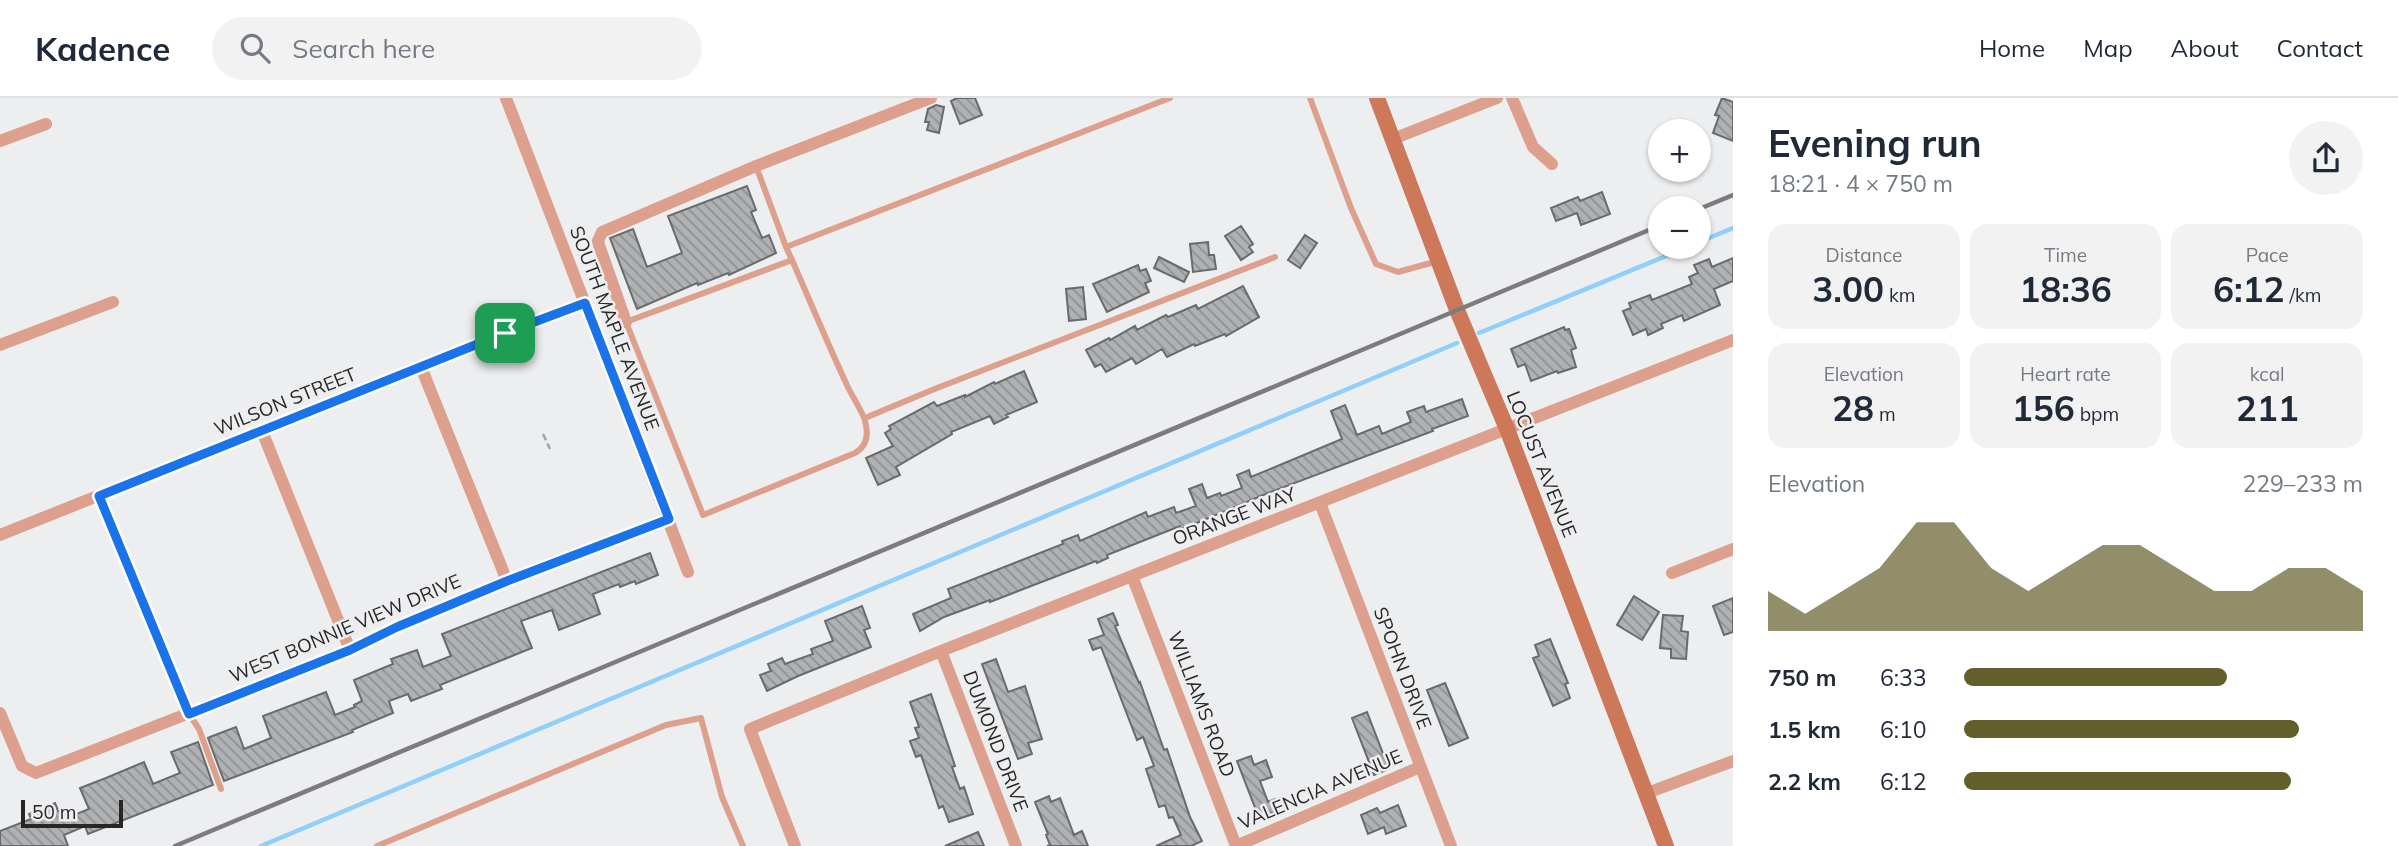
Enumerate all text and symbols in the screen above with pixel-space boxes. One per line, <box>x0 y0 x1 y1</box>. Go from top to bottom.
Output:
search box <box>212 17 702 80</box>
text: Kadence <box>35 28 170 69</box>
icon: search <box>236 29 274 67</box>
text: Search here <box>292 32 435 65</box>
text: Home <box>1979 33 2045 63</box>
text: Map <box>2083 33 2133 63</box>
text: About <box>2171 33 2239 63</box>
text: Contact <box>2277 33 2363 63</box>
map controls <box>1648 119 1711 259</box>
button: + <box>1648 119 1711 182</box>
text: Evening run <box>1768 119 1982 167</box>
button: share <box>2289 121 2363 195</box>
text: 18:21 · 4 × 750 m <box>1768 169 1953 198</box>
button: − <box>1648 196 1711 259</box>
street label: SOUTH MAPLE AVENUE <box>565 222 665 434</box>
text: Distance <box>1825 243 1902 267</box>
text: Time <box>2044 243 2087 267</box>
text: Pace <box>2246 243 2289 267</box>
text: 3.00 <box>1812 267 1884 311</box>
text: 18:36 <box>2019 267 2112 311</box>
text: 6:12 <box>2213 267 2285 311</box>
text: km <box>1884 283 1915 307</box>
text: /km <box>2285 283 2321 307</box>
pin <box>475 303 535 363</box>
icon: arrive <box>486 314 524 352</box>
street label: WILSON STREET <box>210 361 360 440</box>
text: Elevation <box>1824 362 1904 386</box>
text: Heart rate <box>2020 362 2111 386</box>
text: kcal <box>2250 362 2285 386</box>
text: 28 <box>1832 386 1874 430</box>
text: 156 <box>2012 386 2075 430</box>
text: 211 <box>2236 386 2299 430</box>
street label: LOCUST AVENUE <box>1502 387 1582 541</box>
text: m <box>1874 402 1896 426</box>
text: bpm <box>2075 402 2119 426</box>
text: Elevation <box>1768 469 1865 498</box>
text: 229–233 m <box>2242 469 2363 498</box>
street label: ORANGE WAY <box>1169 481 1299 551</box>
street label: WEST BONNIE VIEW DRIVE <box>226 568 464 688</box>
street label: SPOHN DRIVE <box>1369 603 1437 733</box>
street label: WILLIAMS ROAD <box>1163 628 1241 780</box>
text: 750 m <box>1768 663 1836 692</box>
text: 6:33 <box>1880 663 1927 692</box>
street label: DUMOND DRIVE <box>958 667 1034 815</box>
text: 1.5 km <box>1768 715 1841 744</box>
text: 6:10 <box>1880 715 1927 744</box>
street label: VALENCIA AVENUE <box>1235 744 1405 834</box>
text: 2.2 km <box>1768 767 1841 796</box>
text: 6:12 <box>1880 767 1927 796</box>
scale bar <box>21 797 122 829</box>
text: 50 m <box>32 800 76 824</box>

